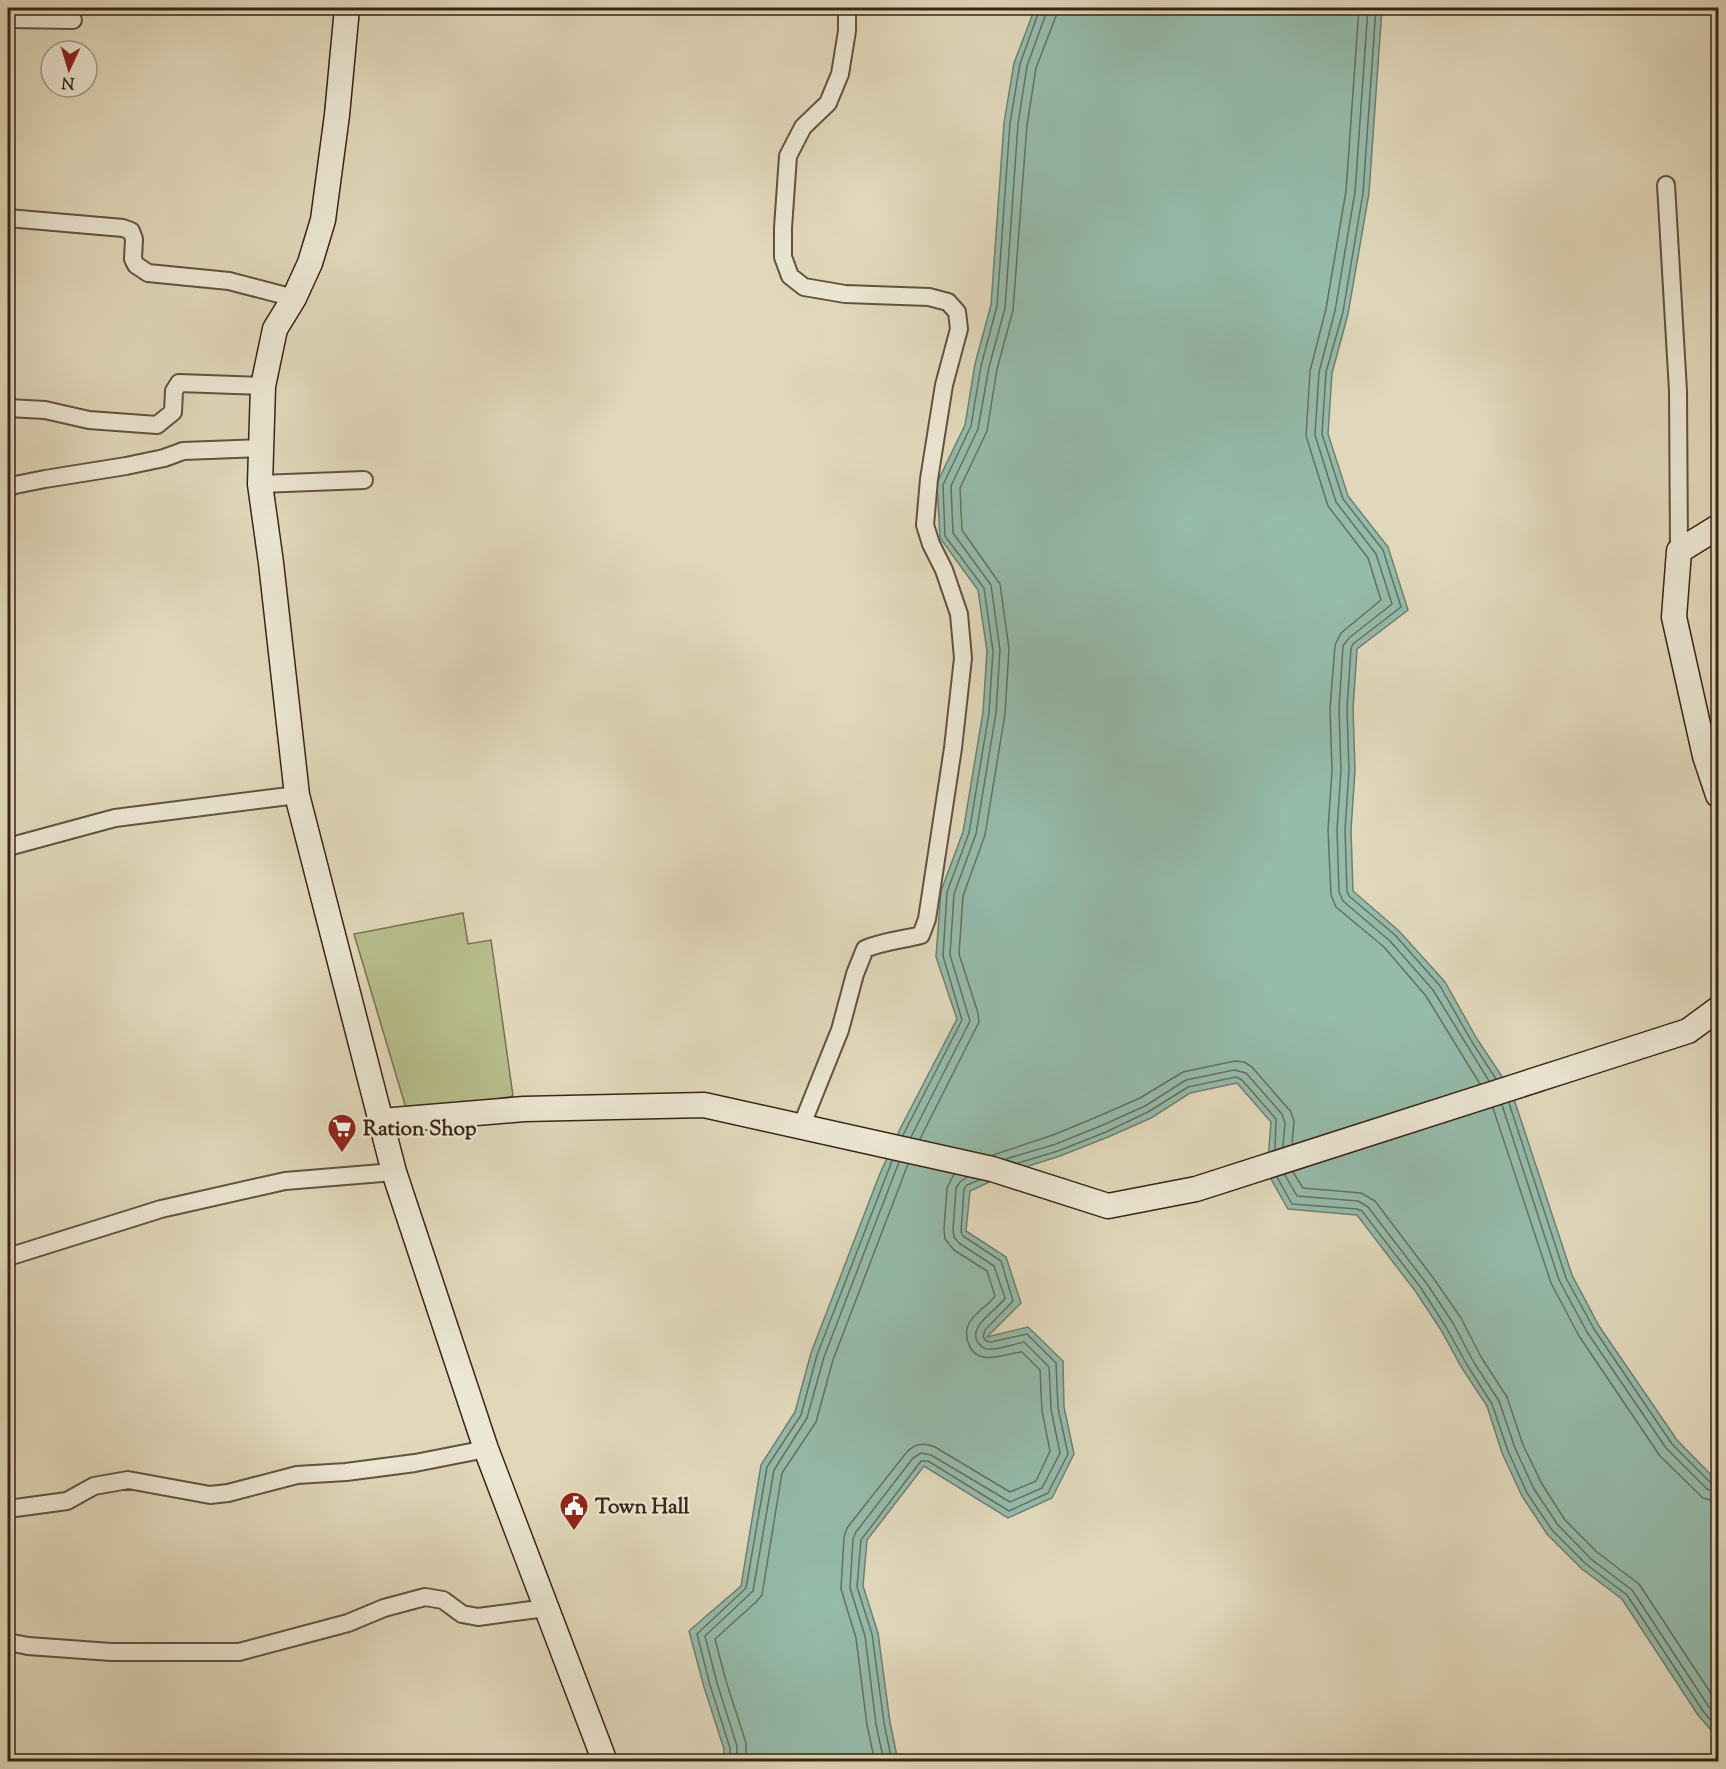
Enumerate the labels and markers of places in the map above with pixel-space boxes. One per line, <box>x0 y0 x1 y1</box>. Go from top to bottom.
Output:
supermarket icon: Ration Shop <box>326 1112 358 1154</box>
place label: Ration Shop <box>363 1115 477 1145</box>
public building icon: Town Hall <box>558 1490 590 1532</box>
place label: Town Hall <box>595 1493 690 1523</box>

